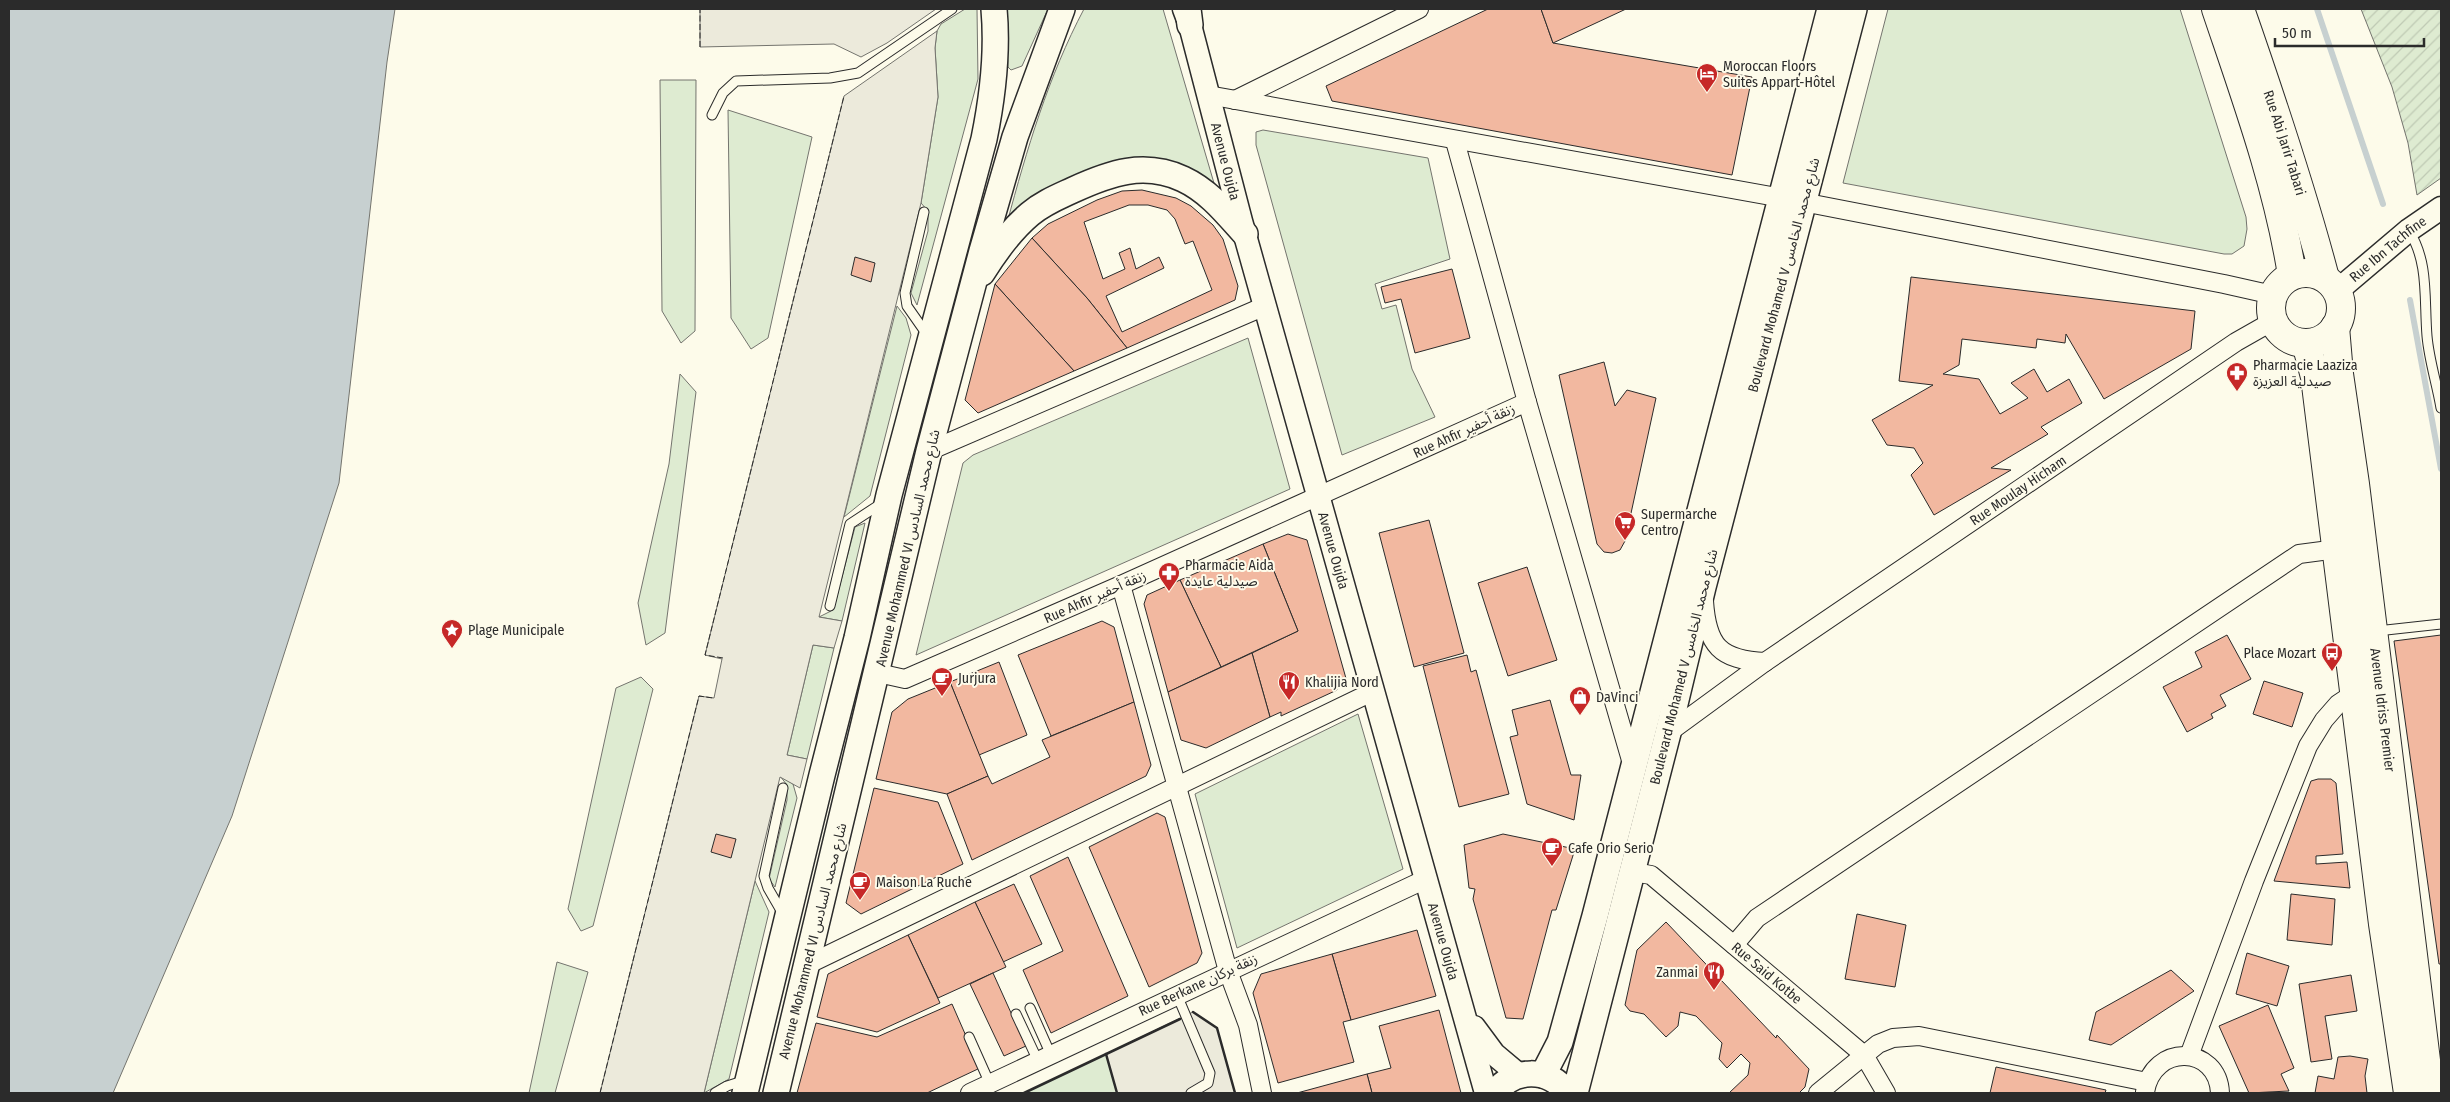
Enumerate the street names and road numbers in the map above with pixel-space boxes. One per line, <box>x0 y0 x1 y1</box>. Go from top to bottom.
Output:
street label: Rue Abi Jarir Tabari <box>2260 88 2310 197</box>
street label: Avenue Oujda <box>1207 121 1244 202</box>
street label: Boulevard Mohamed V شارع محمد الخامس <box>1744 156 1825 395</box>
street label: Rue Ibn Tachfine <box>2346 212 2430 285</box>
street label: Rue Ahfir زنقة أحفير <box>1410 399 1518 462</box>
street label: Avenue Mohammed VI شارع محمد السادس <box>872 428 946 668</box>
street label: Rue Moulay Hicham <box>1967 451 2069 529</box>
street label: Avenue Oujda <box>1315 510 1353 591</box>
street label: Boulevard Mohamed V شارع محمد الخامس <box>1646 547 1723 787</box>
street label: Rue Ahfir زنقة أحفير <box>1041 566 1149 627</box>
street label: Avenue Idriss Premier <box>2367 647 2399 773</box>
street label: Avenue Mohammed VI شارع محمد السادس <box>775 821 853 1061</box>
street label: Avenue Oujda <box>1424 901 1462 982</box>
street label: Rue Said Kotbe <box>1728 938 1806 1008</box>
street label: Rue Berkane زنقة بركان <box>1136 950 1260 1020</box>

